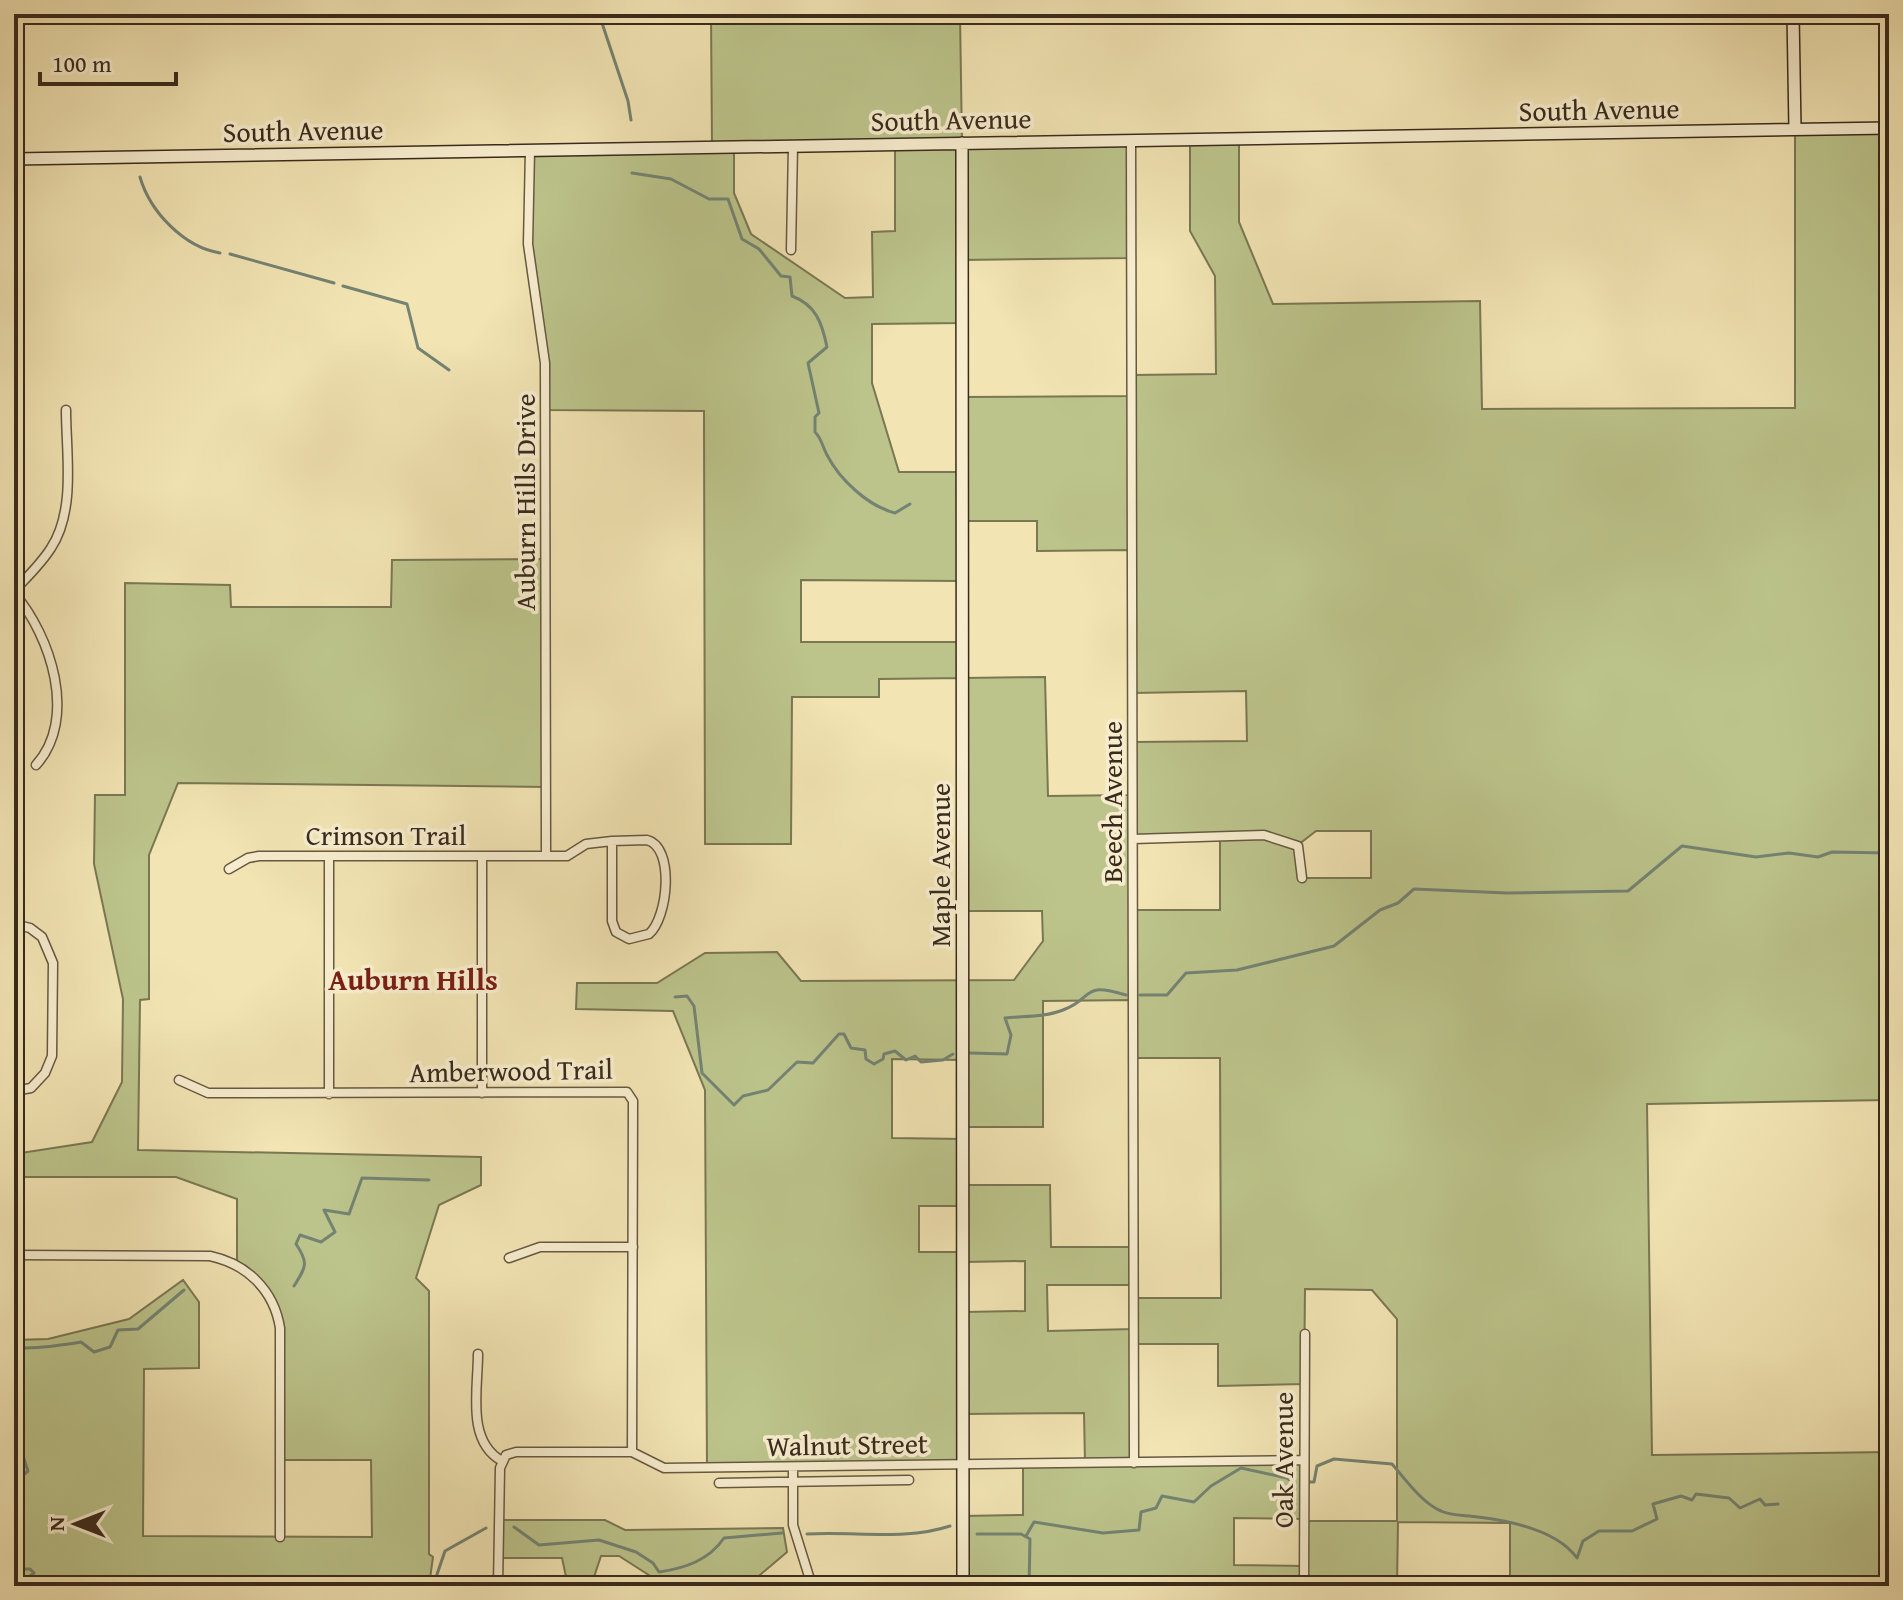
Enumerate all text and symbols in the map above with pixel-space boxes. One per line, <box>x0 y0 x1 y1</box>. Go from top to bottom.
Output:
scale bar <box>40 36 176 86</box>
text: 100 m <box>52 46 112 81</box>
street label: South Avenue <box>1518 87 1680 131</box>
street label: South Avenue <box>870 97 1032 141</box>
street label: South Avenue <box>222 108 384 152</box>
street label: Auburn Hills Drive <box>504 393 545 611</box>
street label: Beech Avenue <box>1091 721 1132 883</box>
street label: Maple Avenue <box>919 783 960 947</box>
street label: Crimson Trail <box>306 814 466 855</box>
district label: Auburn Hills <box>328 957 498 1001</box>
street label: Amberwood Trail <box>409 1048 614 1092</box>
street label: Oak Avenue <box>1262 1392 1303 1528</box>
street label: Walnut Street <box>766 1422 928 1466</box>
north arrow <box>36 1484 116 1564</box>
text: N <box>40 1516 72 1531</box>

